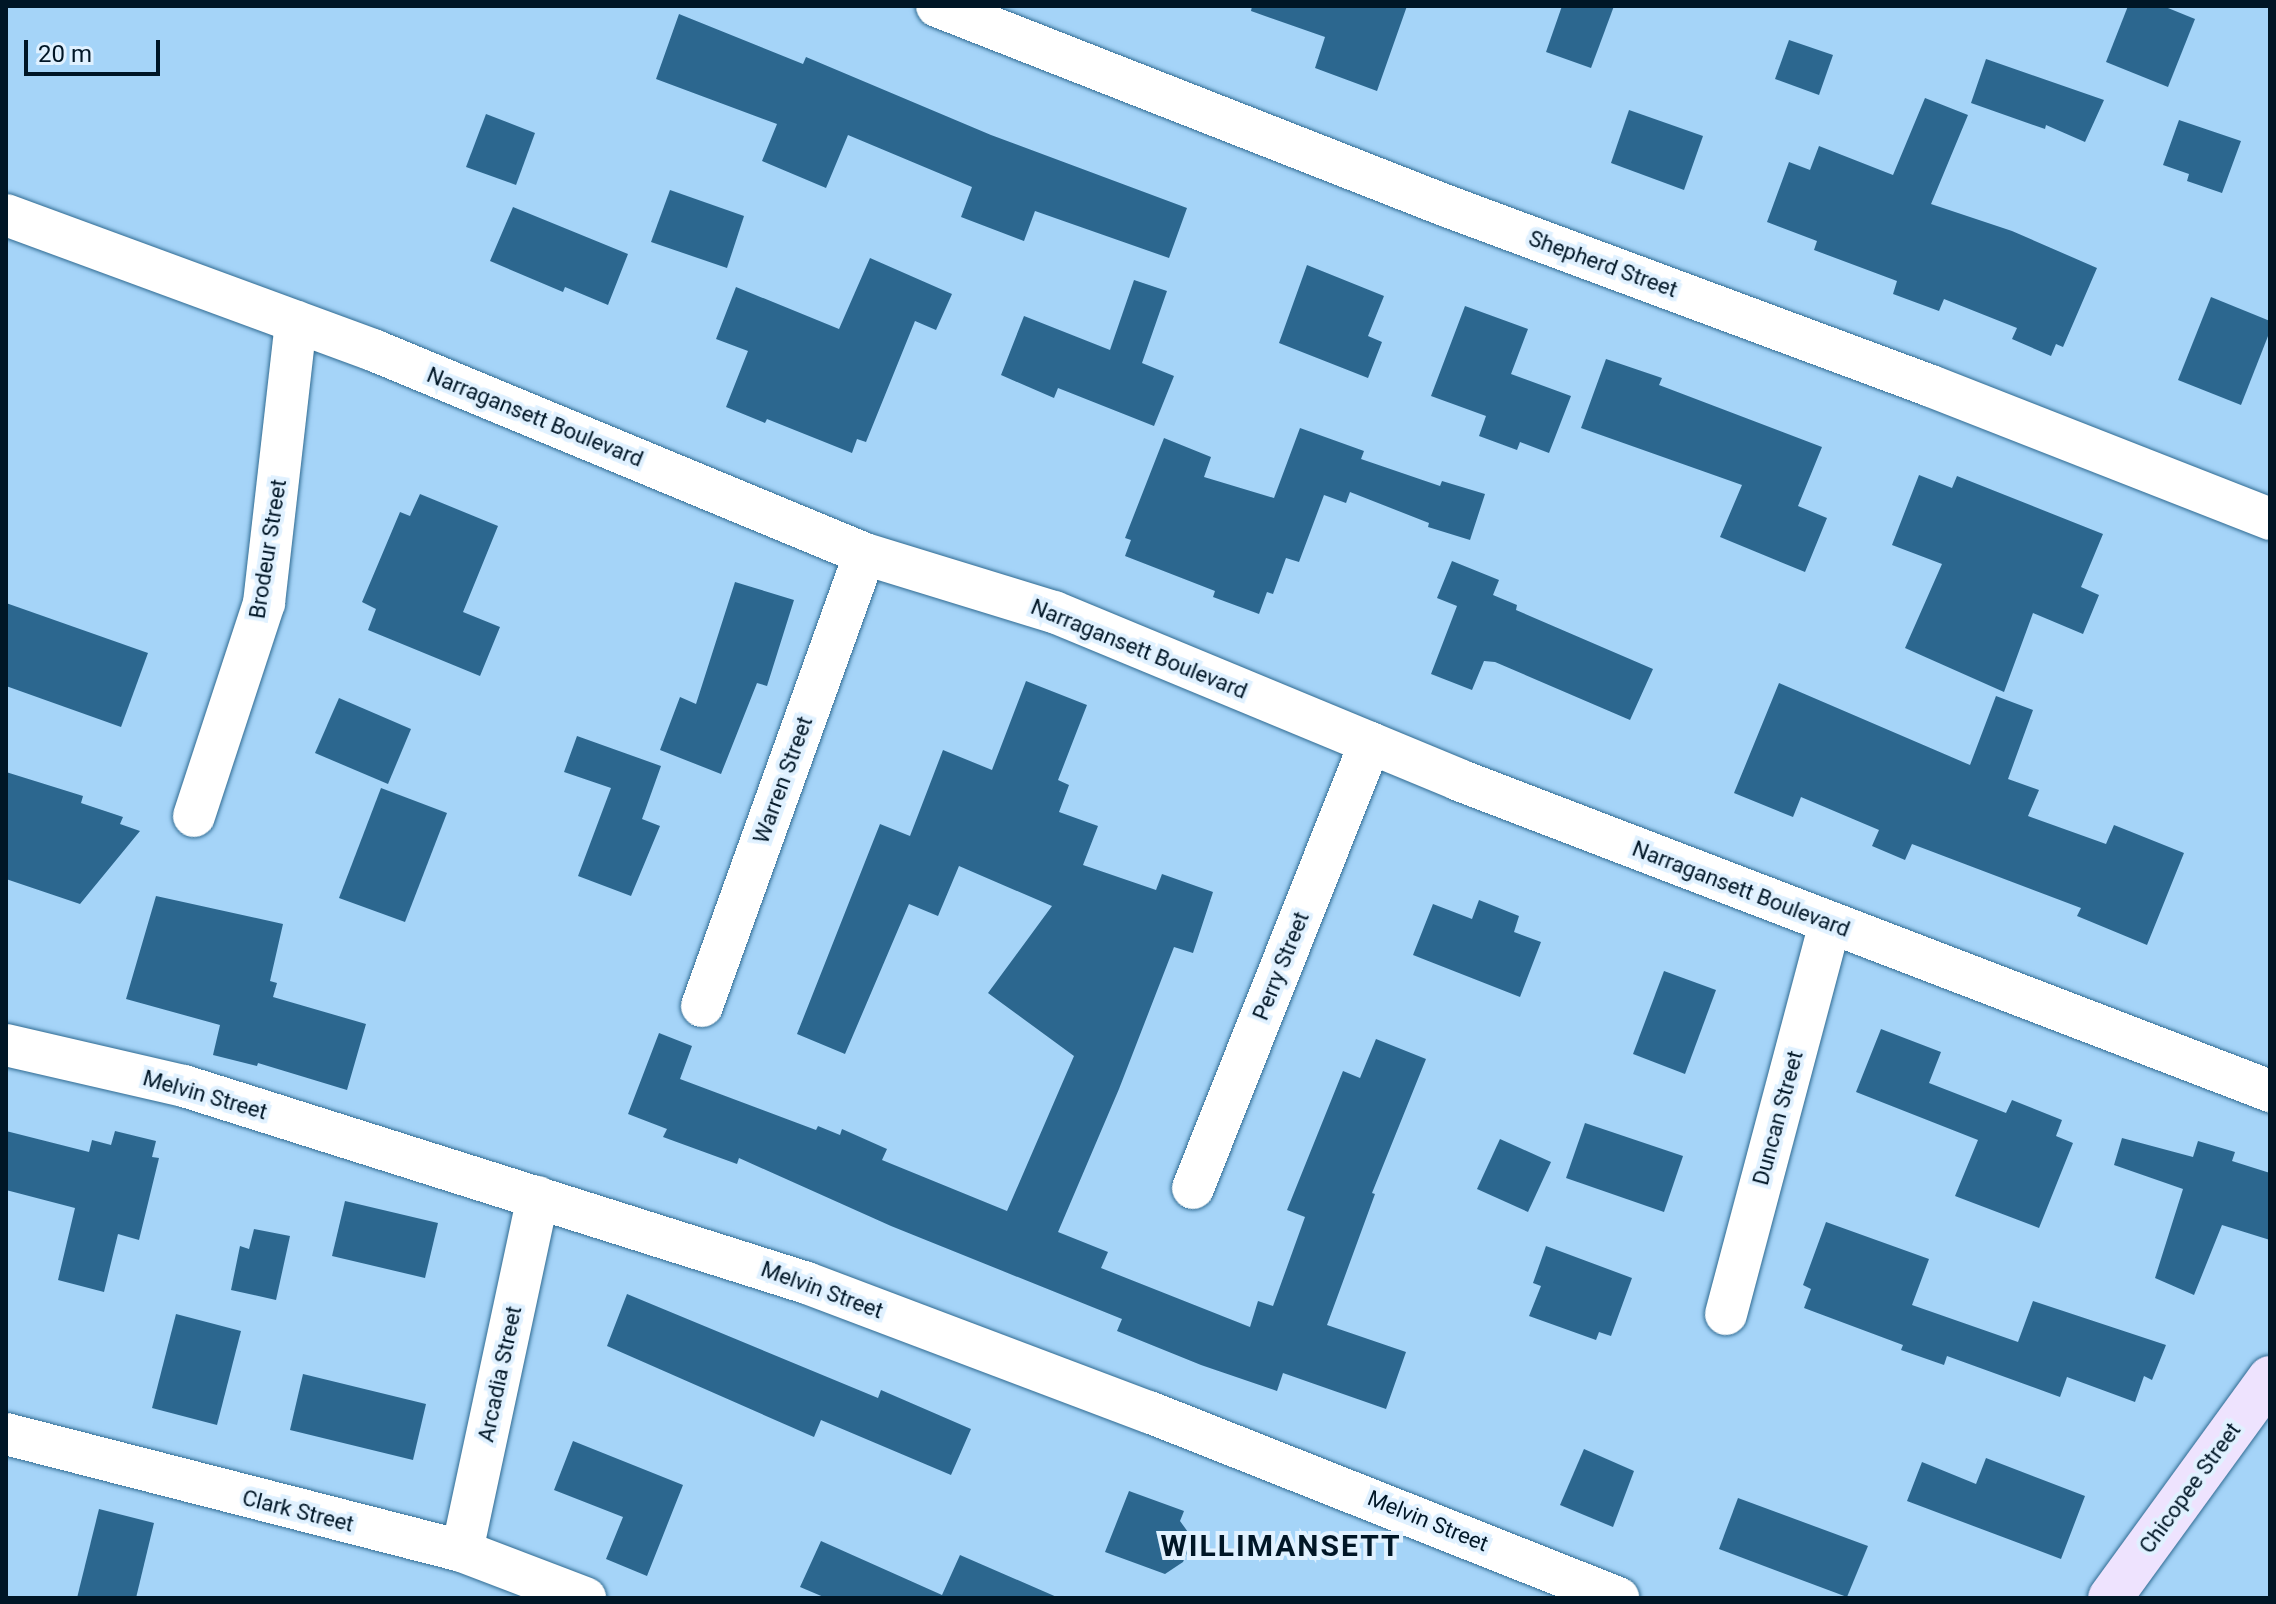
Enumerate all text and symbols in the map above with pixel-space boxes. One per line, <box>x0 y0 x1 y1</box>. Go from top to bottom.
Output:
scale bar <box>28 24 164 74</box>
text: 20 m <box>38 40 92 68</box>
street label: Shepherd Street <box>1525 225 1681 303</box>
street label: Narragansett Boulevard <box>423 362 647 472</box>
street label: Brodeur Street <box>244 477 292 621</box>
street label: Narragansett Boulevard <box>1027 594 1251 704</box>
street label: Warren Street <box>748 713 818 847</box>
street label: Narragansett Boulevard <box>1629 835 1853 943</box>
street label: Perry Street <box>1247 908 1315 1024</box>
street label: Duncan Street <box>1747 1048 1809 1188</box>
street label: Melvin Street <box>140 1065 270 1125</box>
street label: Melvin Street <box>757 1256 887 1324</box>
street label: Arcadia Street <box>473 1304 527 1444</box>
street label: Chicopee Street <box>2134 1418 2246 1558</box>
street label: Clark Street <box>240 1484 356 1538</box>
street label: Melvin Street <box>1364 1485 1492 1557</box>
district label: WILLIMANSETT <box>1160 1528 1402 1564</box>

